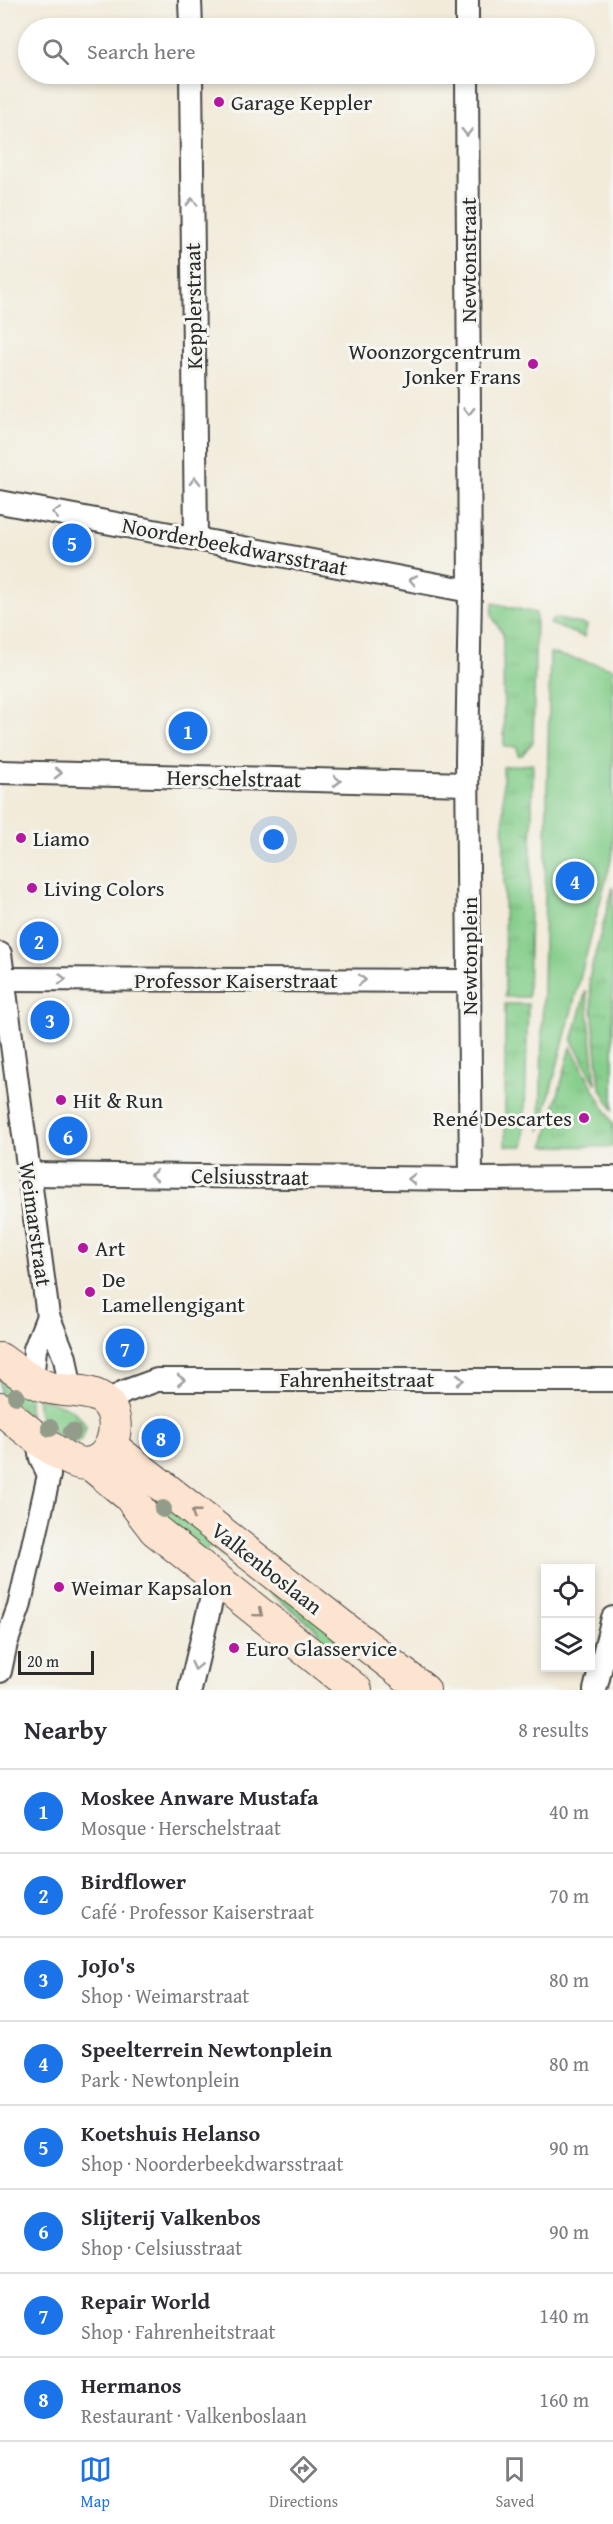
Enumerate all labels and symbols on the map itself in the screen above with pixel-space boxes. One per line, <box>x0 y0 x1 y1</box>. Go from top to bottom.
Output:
place label: Garage Keppler <box>231 86 372 118</box>
marker: Garage Keppler <box>212 95 226 109</box>
one-way arrow <box>461 127 473 136</box>
one-way arrow <box>186 197 198 206</box>
street label: Newtonstraat <box>452 197 484 323</box>
street label: Kepplerstraat <box>176 242 210 370</box>
place label: Woonzorgcentrum Jonker Frans <box>348 335 521 392</box>
marker: Woonzorgcentrum Jonker Frans <box>526 357 540 371</box>
one-way arrow <box>463 406 475 415</box>
one-way arrow <box>189 476 201 485</box>
one-way arrow <box>51 507 61 520</box>
street label: Noorderbeekdwarsstraat <box>119 508 351 584</box>
pin: 5 <box>52 520 92 566</box>
one-way arrow <box>408 574 418 587</box>
pin: 1 <box>168 708 207 754</box>
street label: Herschelstraat <box>166 761 302 795</box>
one-way arrow <box>54 767 63 780</box>
one-way arrow <box>333 774 342 787</box>
place label: Liamo <box>33 822 90 854</box>
your location <box>259 825 288 854</box>
marker: Liamo <box>14 831 28 845</box>
pin: 4 <box>556 858 594 904</box>
place label: Living Colors <box>44 872 165 904</box>
marker: Living Colors <box>25 881 39 895</box>
street label: Newtonplein <box>453 896 485 1015</box>
pin: 2 <box>20 918 58 964</box>
street label: Professor Kaiserstraat <box>134 964 338 996</box>
one-way arrow <box>57 973 66 985</box>
one-way arrow <box>357 974 366 986</box>
pin: 3 <box>31 998 70 1042</box>
place label: Hit & Run <box>73 1084 164 1116</box>
marker: Hit & Run <box>54 1093 68 1107</box>
place label: René Descartes <box>433 1102 572 1134</box>
marker: René Descartes <box>577 1111 591 1125</box>
pin: 6 <box>48 1114 88 1158</box>
street label: Celsiusstraat <box>191 1159 309 1193</box>
street label: Weimarstraat <box>11 1160 61 1289</box>
one-way arrow <box>150 1169 159 1181</box>
one-way arrow <box>408 1172 417 1185</box>
place label: Art <box>95 1232 125 1264</box>
marker: Art <box>76 1241 90 1255</box>
place label: De Lamellengigant <box>102 1263 245 1320</box>
marker: De Lamellengigant <box>83 1285 97 1299</box>
pin: 7 <box>106 1326 144 1370</box>
street label: Fahrenheitstraat <box>280 1363 435 1395</box>
one-way arrow <box>176 1373 185 1386</box>
one-way arrow <box>455 1374 464 1386</box>
pin: 8 <box>142 1416 180 1460</box>
one-way arrow <box>191 1509 202 1520</box>
street label: Valkenboslaan <box>204 1514 330 1622</box>
place label: Weimar Kapsalon <box>71 1571 232 1603</box>
marker: Weimar Kapsalon <box>52 1580 66 1594</box>
one-way arrow <box>252 1606 263 1617</box>
place label: Euro Glasservice <box>246 1632 397 1664</box>
marker: Euro Glasservice <box>227 1641 241 1655</box>
scale bar <box>18 1648 94 1676</box>
one-way arrow <box>190 1661 203 1671</box>

